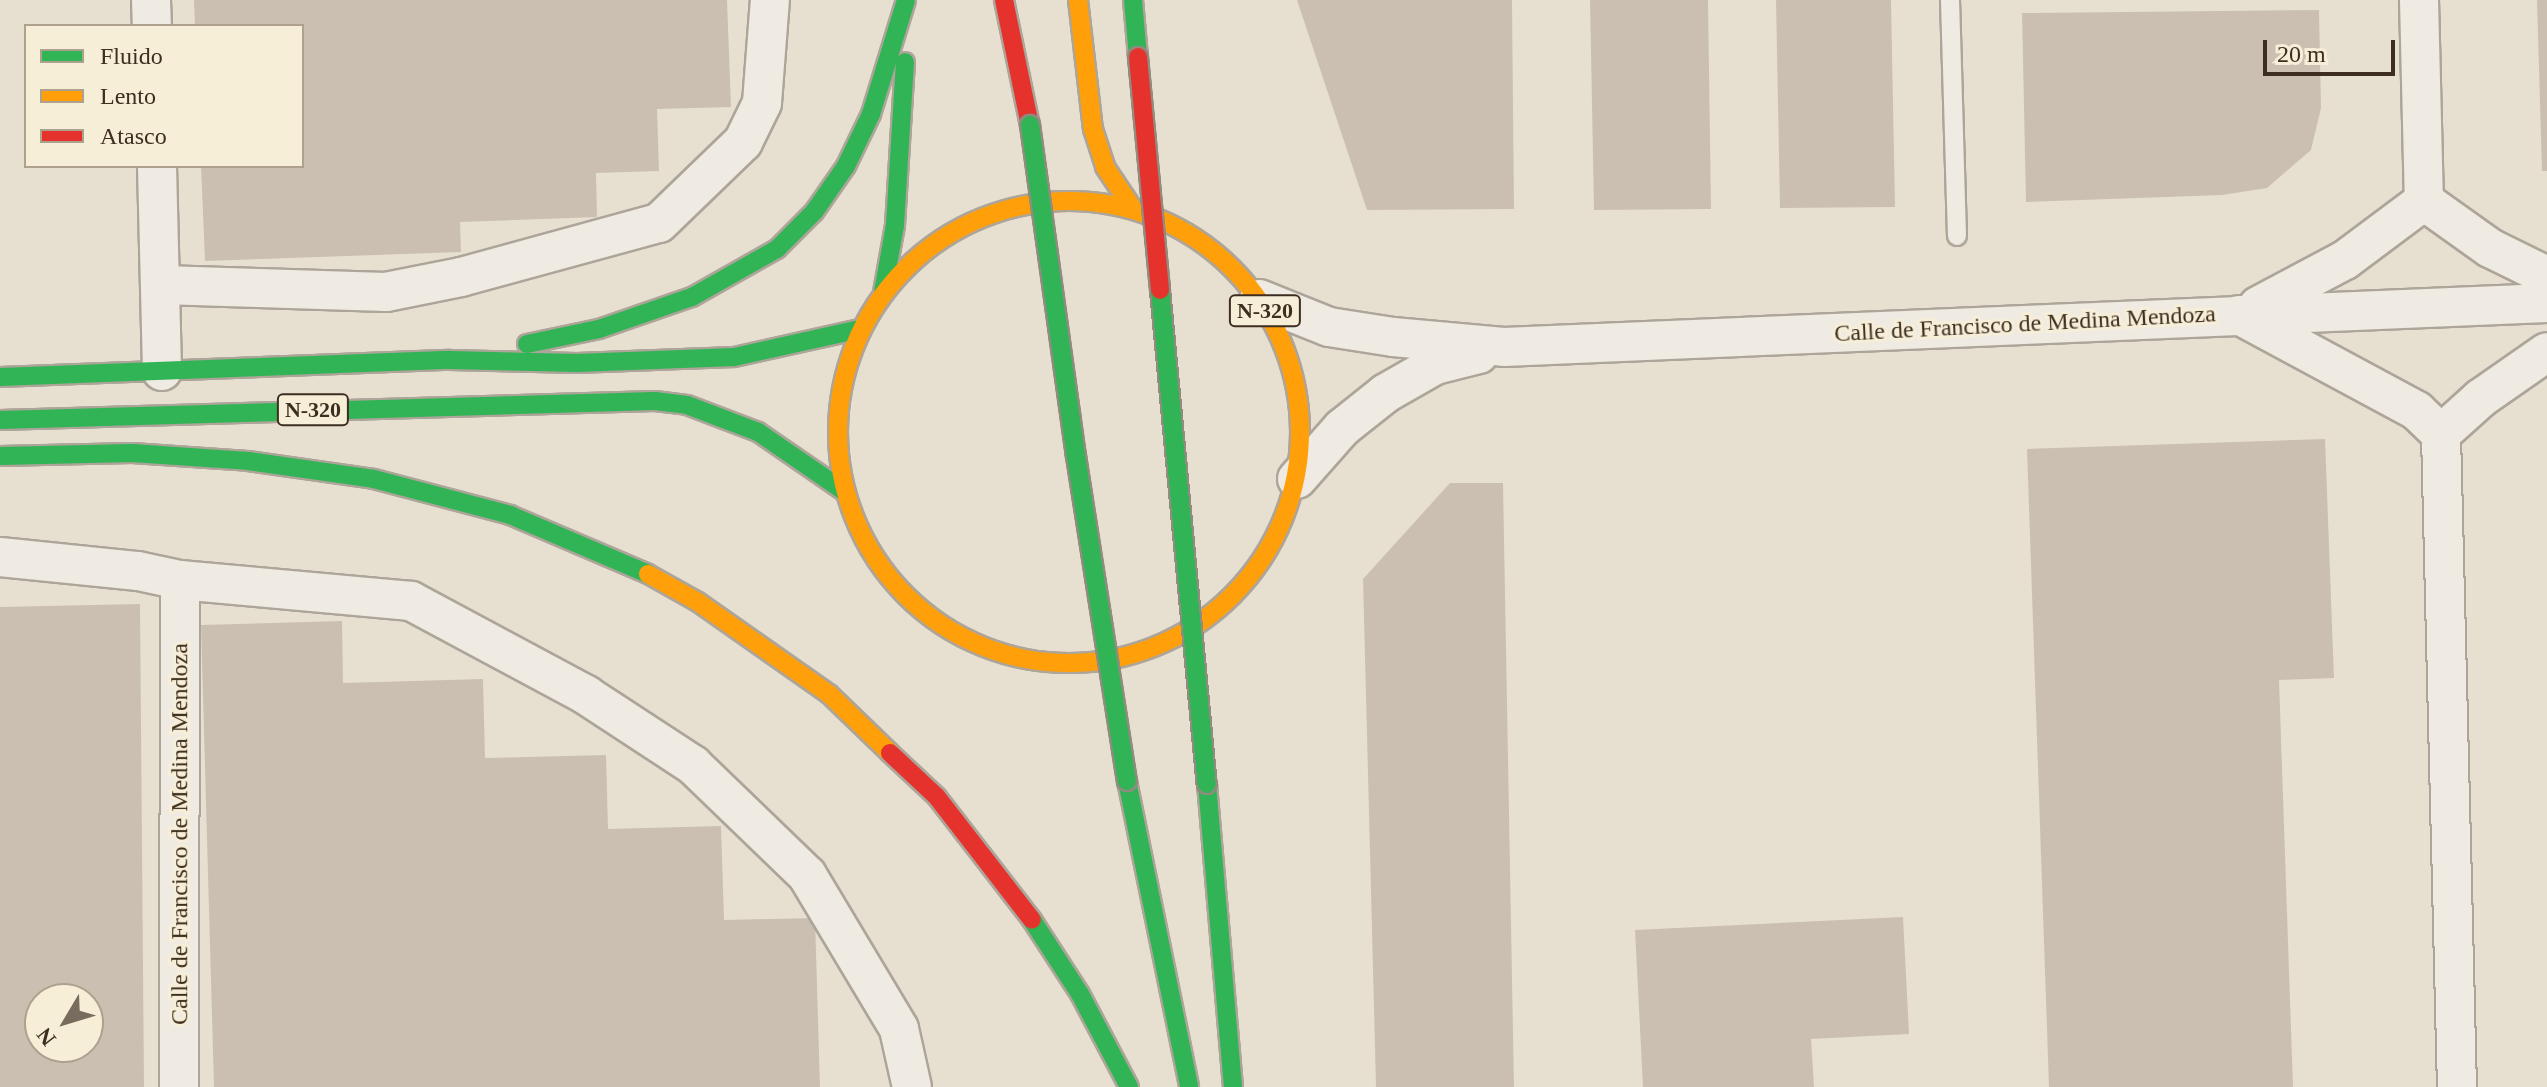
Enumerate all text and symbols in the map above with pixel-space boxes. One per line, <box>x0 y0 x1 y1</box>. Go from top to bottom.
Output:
legend <box>24 24 304 168</box>
scale bar <box>2267 24 2399 74</box>
text: 20 m <box>2277 41 2326 67</box>
text: Fluido <box>100 43 163 69</box>
text: Lento <box>100 83 156 109</box>
text: Atasco <box>100 123 167 149</box>
road number: N-320 <box>1227 293 1303 329</box>
street label: Calle de Francisco de Medina Mendoza <box>1834 300 2216 348</box>
road number: N-320 <box>275 392 351 428</box>
street label: Calle de Francisco de Medina Mendoza <box>166 643 194 1025</box>
north arrow <box>24 983 104 1063</box>
text: N <box>32 1023 61 1051</box>

